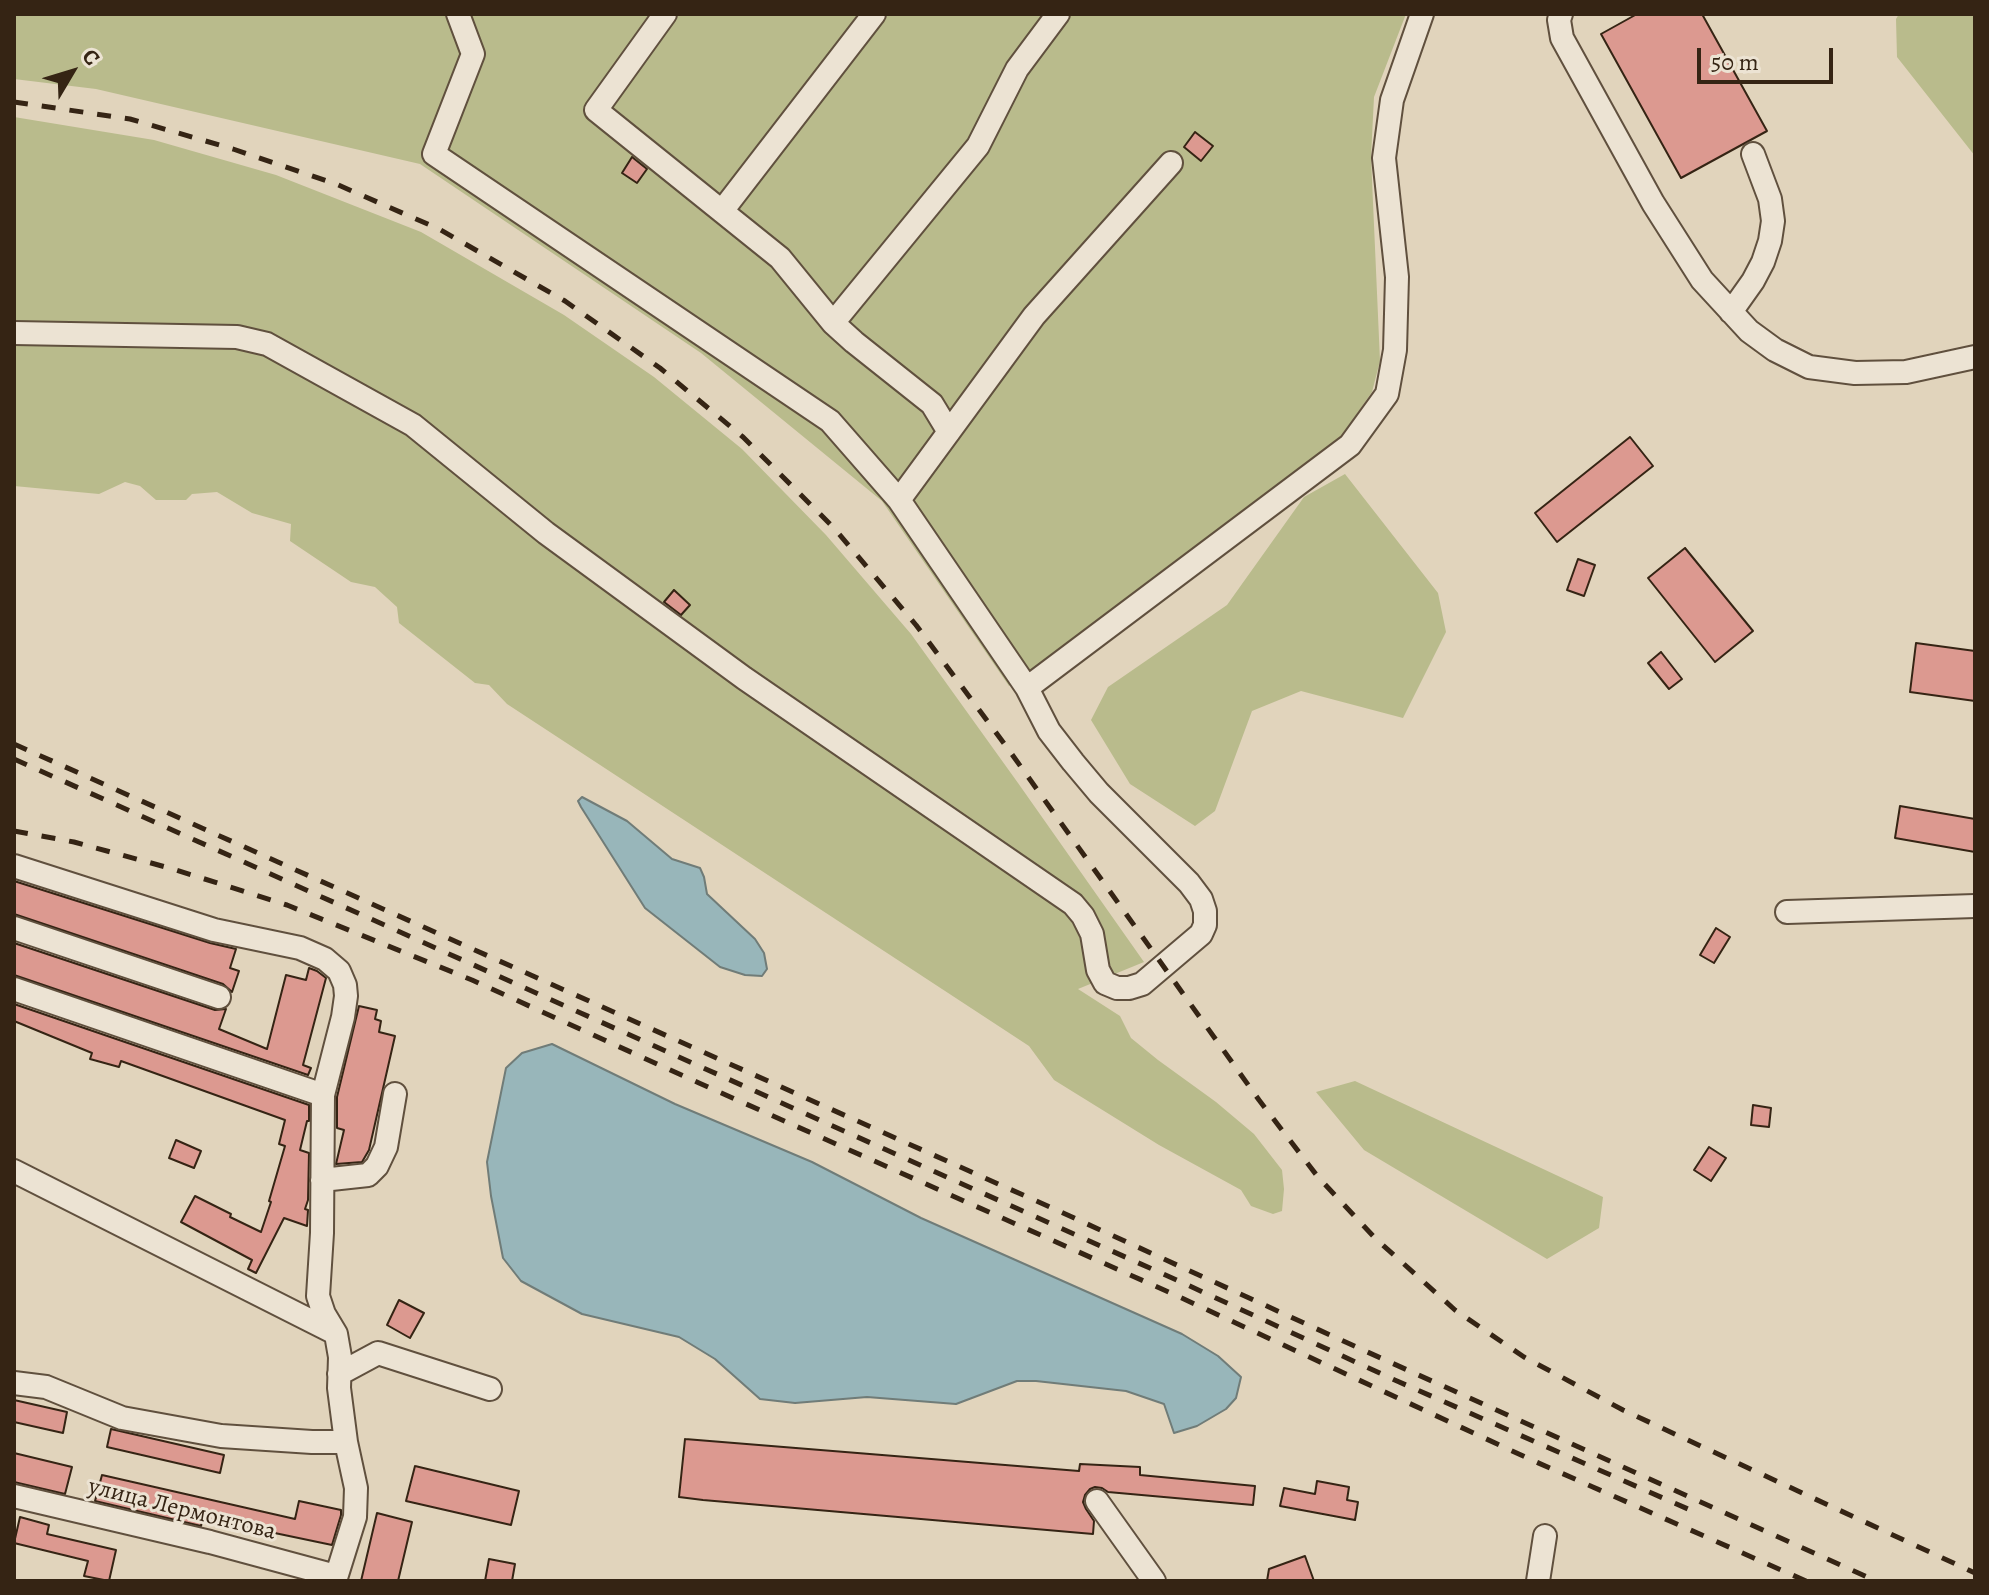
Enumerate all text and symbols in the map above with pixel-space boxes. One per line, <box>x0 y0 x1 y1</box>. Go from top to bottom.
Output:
north arrow <box>32 32 112 112</box>
scale bar <box>1701 32 1837 82</box>
text: С <box>75 43 107 72</box>
text: 50 m <box>1711 46 1759 78</box>
street label: улица Лермонтова <box>85 1473 279 1547</box>

